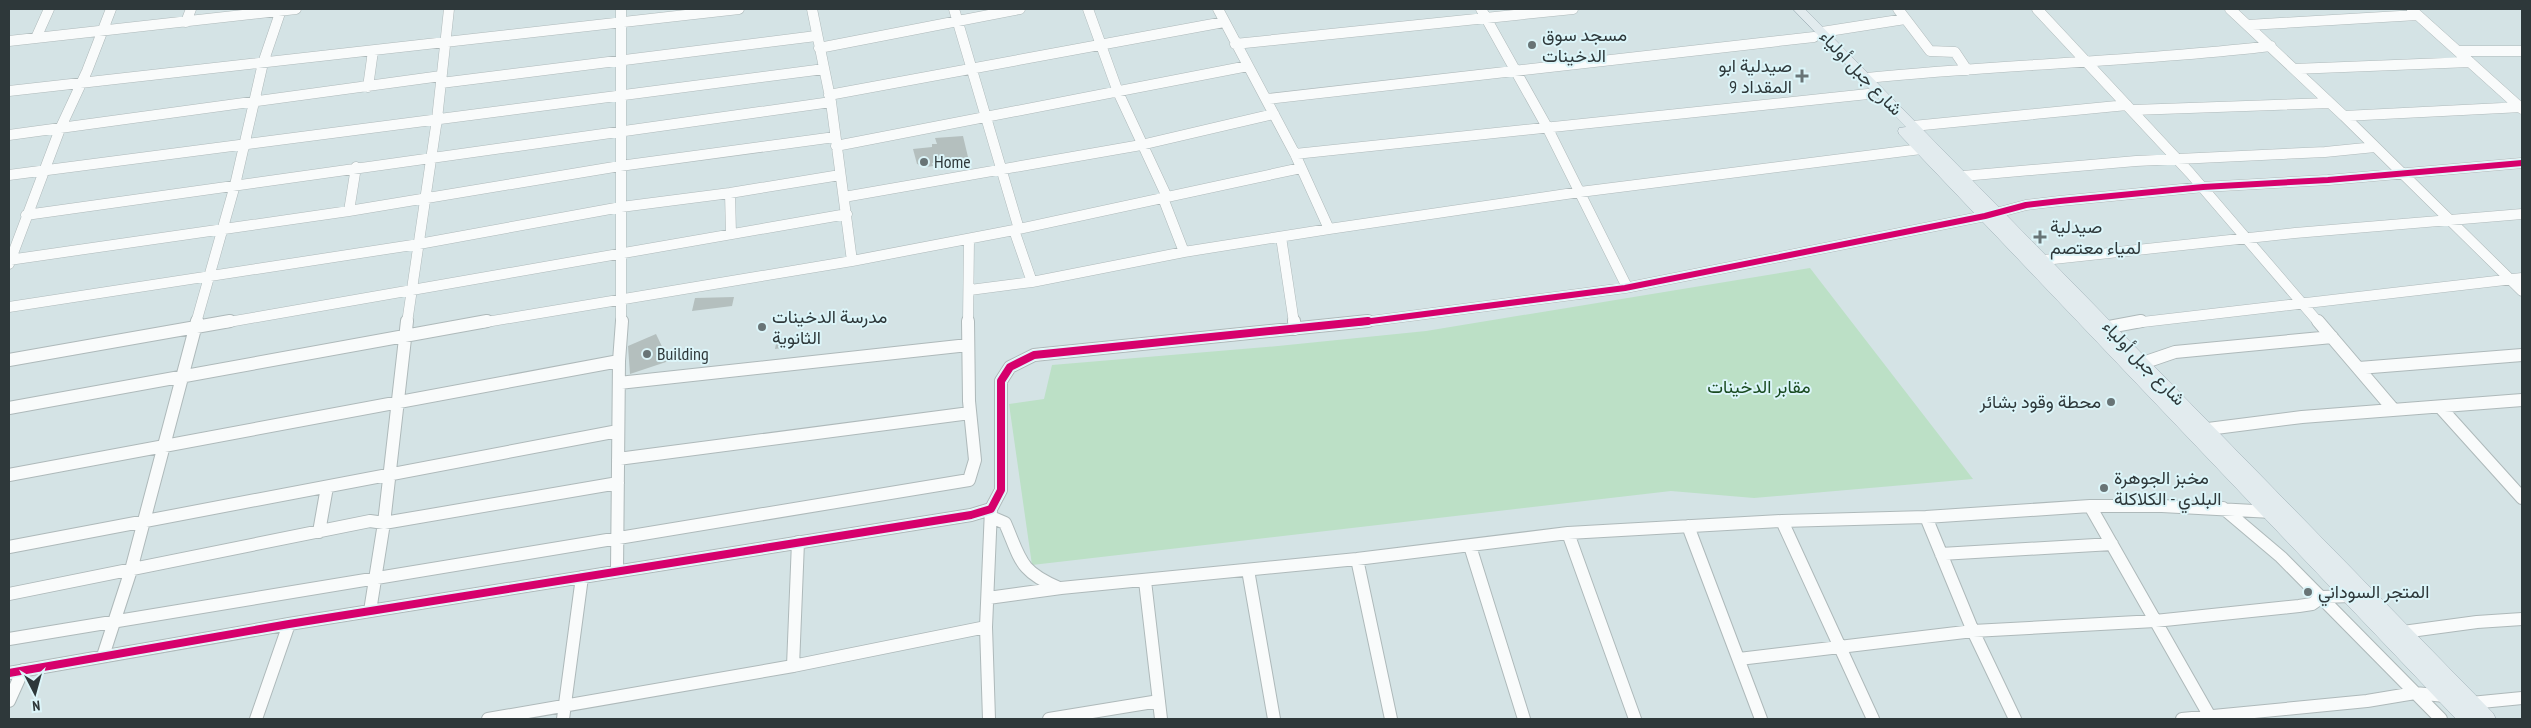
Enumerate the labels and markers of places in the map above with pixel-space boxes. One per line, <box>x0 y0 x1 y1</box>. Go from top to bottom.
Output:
place label: مسجد سوق الدخينات <box>1542 23 1627 67</box>
marker: مسجد سوق الدخينات <box>1526 39 1538 51</box>
place label: صيدلية ابو المقداد 9 <box>1718 54 1792 98</box>
marker: صيدلية ابو المقداد 9 <box>1796 70 1808 82</box>
place label: Home <box>934 150 971 173</box>
marker: Home <box>918 156 930 168</box>
place label: صيدلية لمياء معتصم <box>2050 215 2141 260</box>
marker: صيدلية لمياء معتصم <box>2034 231 2046 243</box>
place label: مدرسة الدخينات الثانوية <box>772 305 887 349</box>
marker: مدرسة الدخينات الثانوية <box>756 321 768 333</box>
place label: Building <box>657 342 709 365</box>
marker: Building <box>641 348 653 360</box>
place label: محطة وقود بشائر <box>1978 390 2101 413</box>
marker: محطة وقود بشائر <box>2105 396 2117 408</box>
place label: مخبز الجوهرة البلدي - الكلاكلة <box>2114 466 2222 514</box>
marker: مخبز الجوهرة البلدي - الكلاكلة <box>2098 482 2110 494</box>
place label: المتجر السوداني <box>2318 580 2429 607</box>
marker: المتجر السوداني <box>2302 586 2314 598</box>

